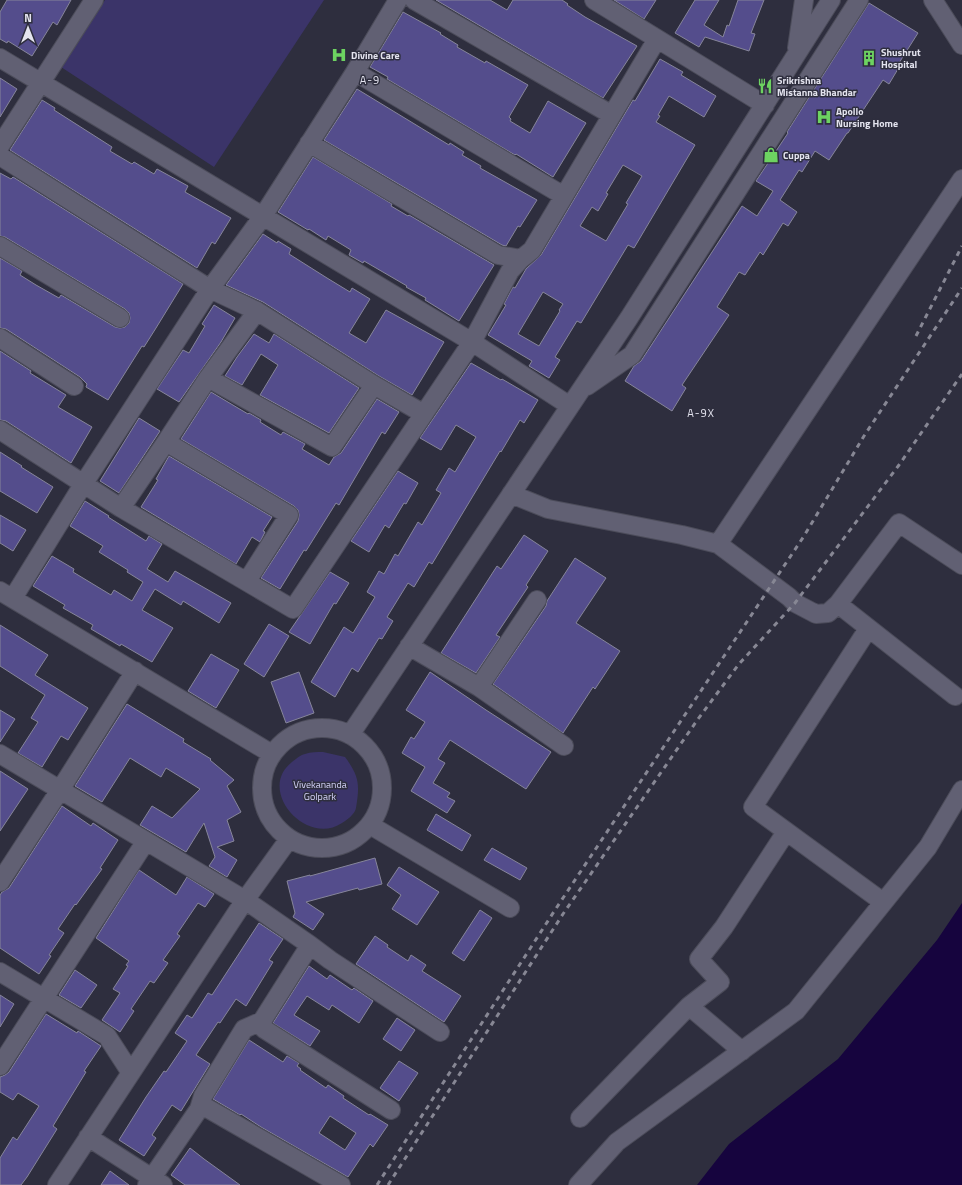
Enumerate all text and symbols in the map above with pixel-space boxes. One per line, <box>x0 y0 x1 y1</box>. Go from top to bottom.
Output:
north arrow <box>8 8 48 48</box>
text: N <box>24 10 32 26</box>
place label: Shushrut Hospital <box>881 45 921 72</box>
hospital icon: Divine Care <box>330 46 348 64</box>
place label: Divine Care <box>351 48 400 63</box>
building icon: Shushrut Hospital <box>860 49 878 67</box>
district label: A-9 <box>360 72 380 88</box>
place label: Srikrishna Mistanna Bhandar <box>777 73 857 100</box>
restaurant icon: Srikrishna Mistanna Bhandar <box>756 77 774 95</box>
place label: Apollo Nursing Home <box>836 104 898 131</box>
hospital icon: Apollo Nursing Home <box>815 108 833 126</box>
shop icon: Cuppa <box>762 146 780 164</box>
place label: Cuppa <box>783 148 810 163</box>
district label: A-9X <box>687 405 715 421</box>
park label: Vivekananda Golpark <box>293 777 347 804</box>

